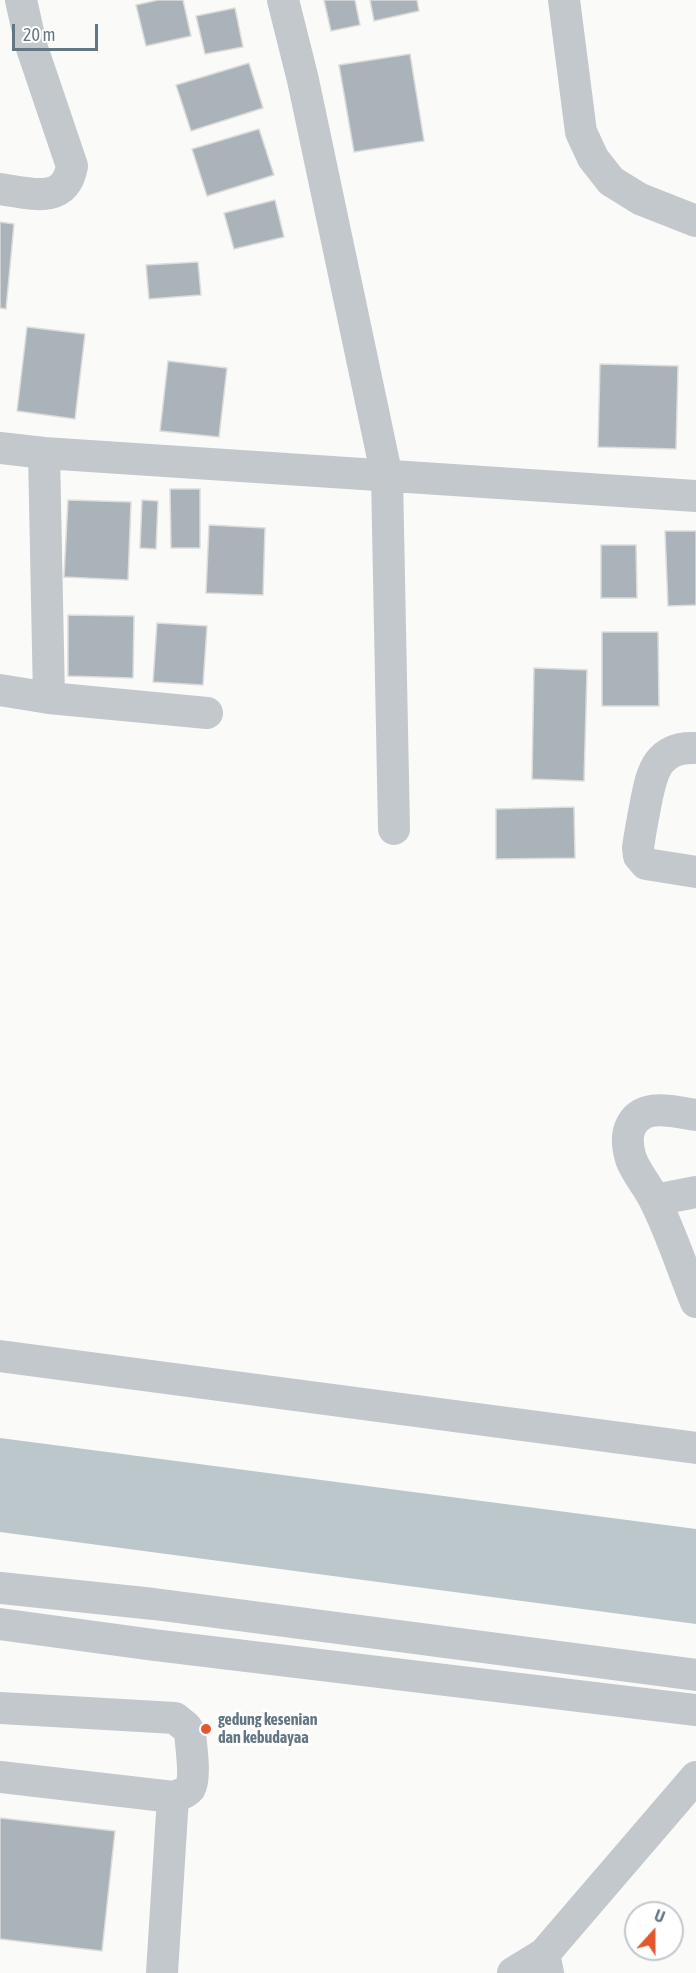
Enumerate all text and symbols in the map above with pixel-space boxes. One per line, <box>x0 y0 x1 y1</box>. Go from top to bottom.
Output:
scale bar <box>15 12 100 50</box>
text: 20 m <box>23 24 55 45</box>
place label: gedung kesenian dan kebudayaa <box>218 1710 317 1748</box>
marker: gedung kesenian dan kebudayaa <box>199 1722 213 1736</box>
north arrow <box>624 1901 684 1961</box>
text: U <box>652 1906 667 1926</box>

